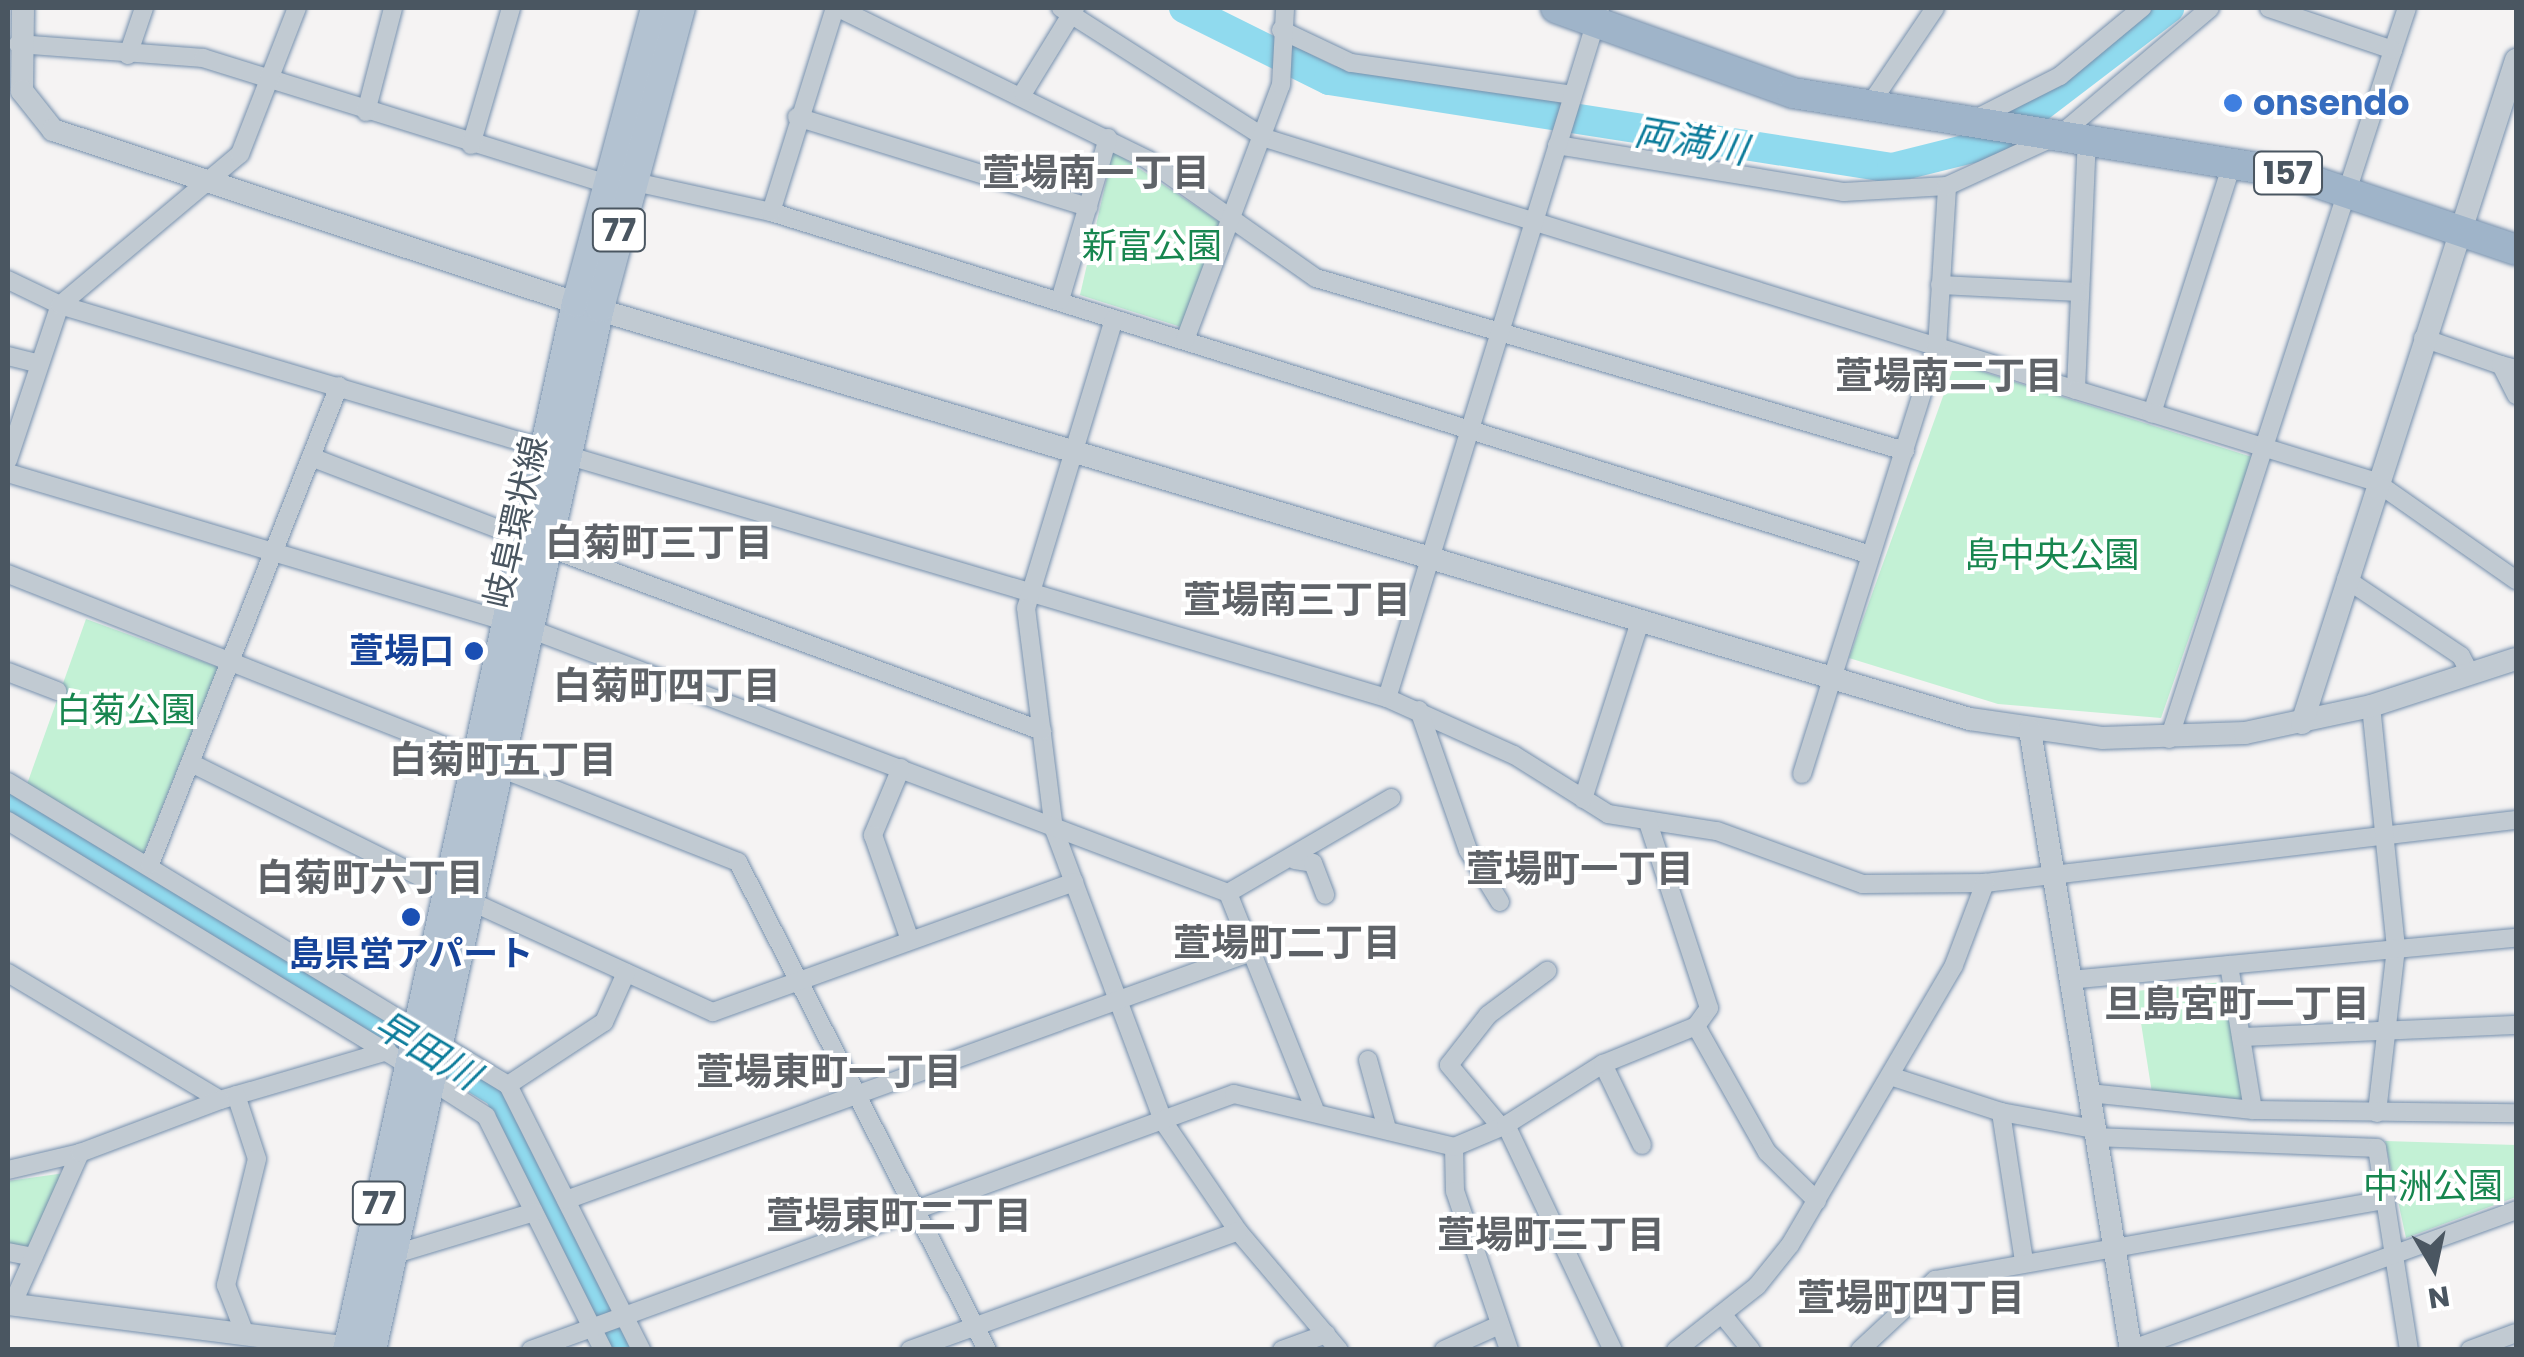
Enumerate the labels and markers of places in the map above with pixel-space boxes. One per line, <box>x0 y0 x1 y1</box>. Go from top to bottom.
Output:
place label: onsendo <box>2253 82 2410 124</box>
marker: onsendo <box>2222 92 2244 114</box>
place label: 萱場口 <box>349 630 454 672</box>
marker: 萱場口 <box>463 640 485 662</box>
marker: 島県営アパート <box>400 906 422 928</box>
place label: 島県営アパート <box>289 933 533 975</box>

